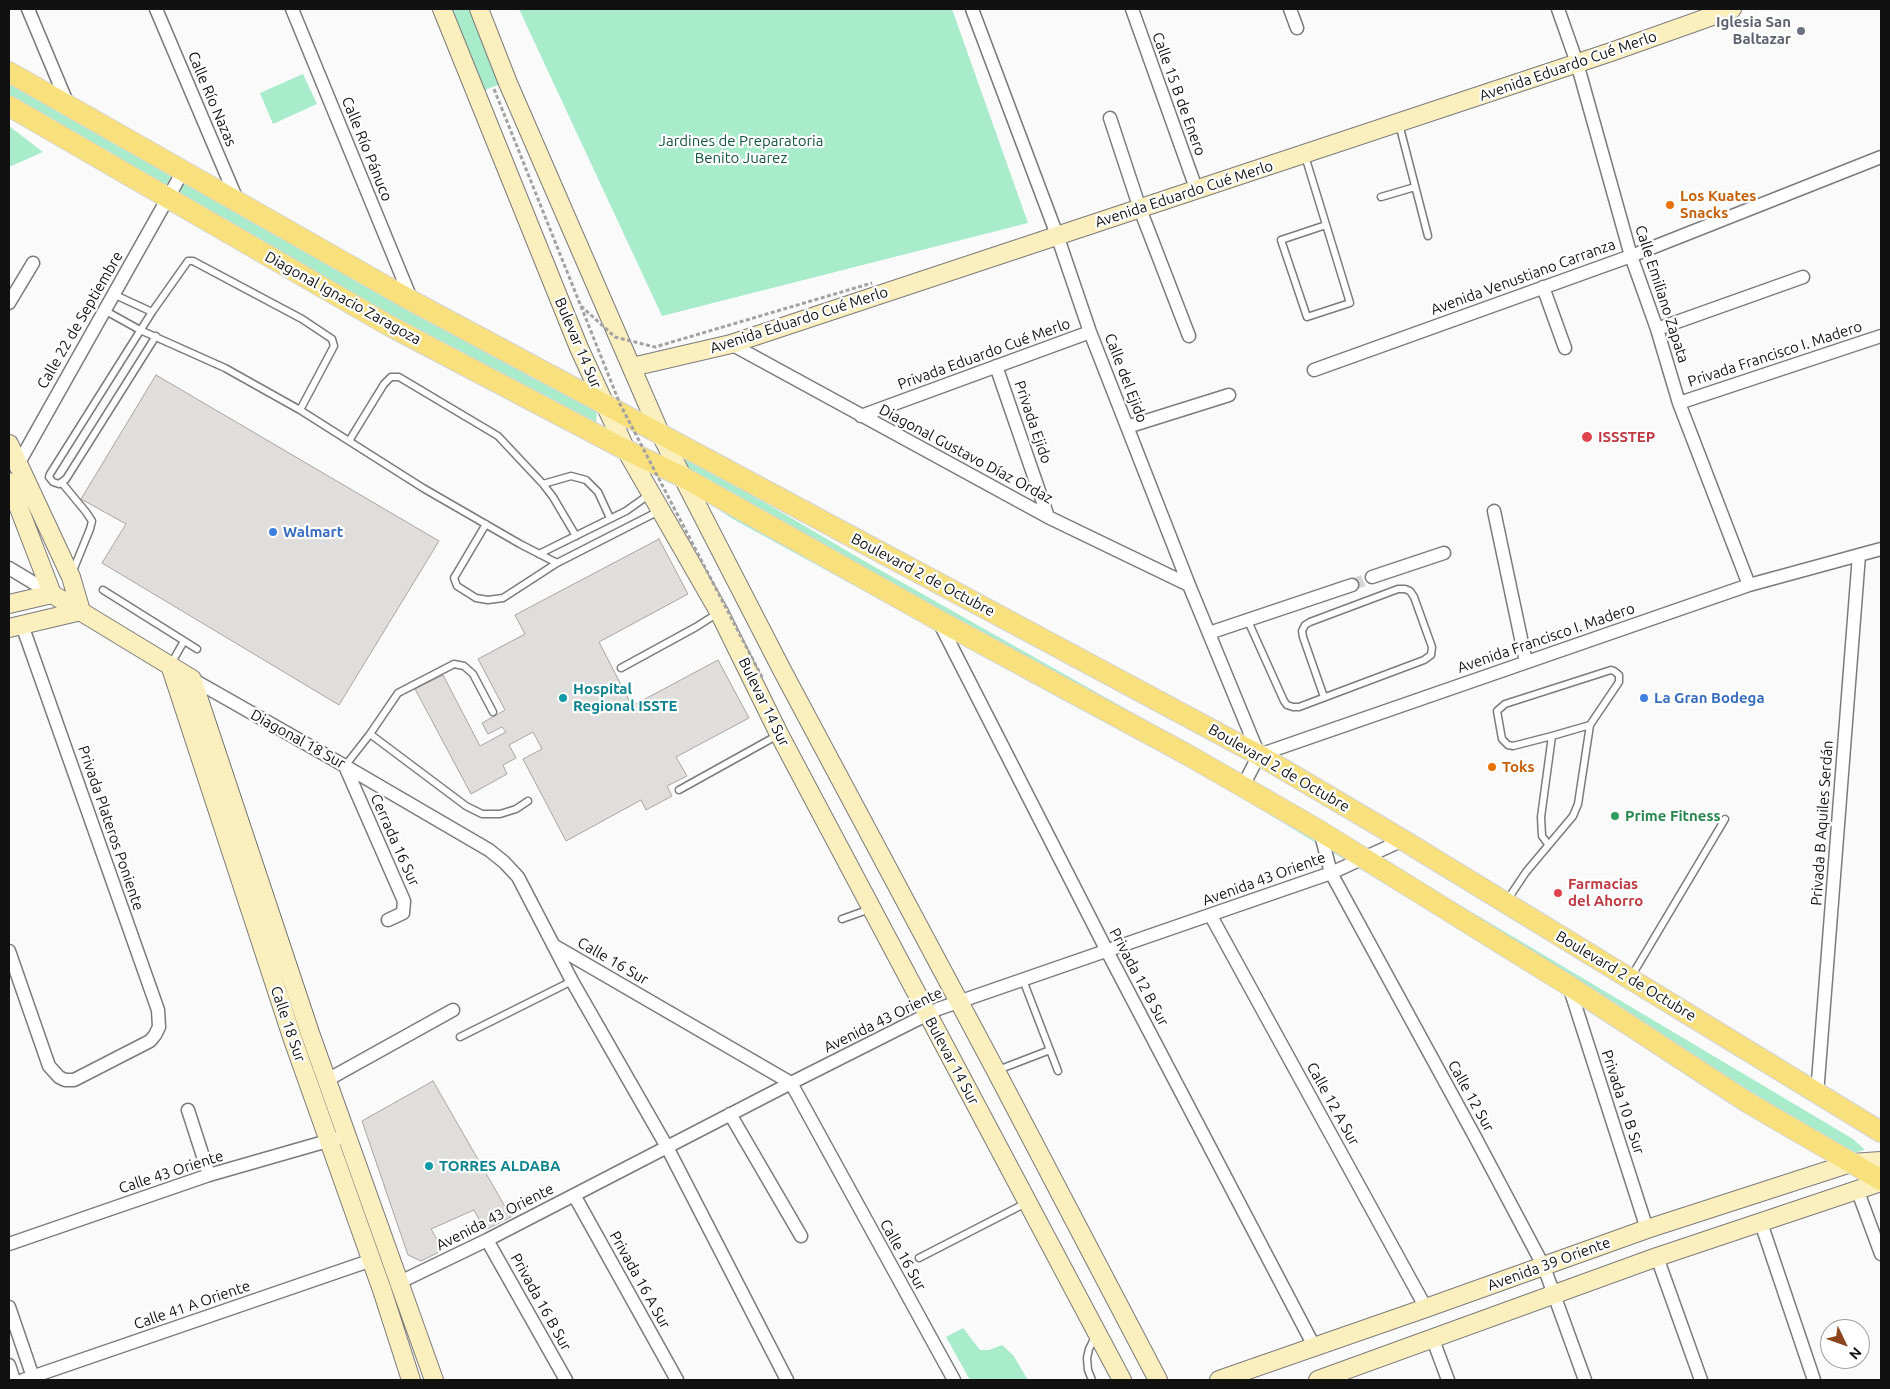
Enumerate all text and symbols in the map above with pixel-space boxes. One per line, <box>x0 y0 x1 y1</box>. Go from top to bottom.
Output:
place label: Iglesia San Baltazar <box>1716 13 1791 48</box>
marker: Iglesia San Baltazar <box>1795 25 1807 37</box>
street label: Avenida Eduardo Cué Merlo <box>1477 27 1659 105</box>
street label: Calle 15 B de Enero <box>1148 30 1210 158</box>
street label: Calle Río Nazas <box>184 49 240 149</box>
street label: Calle Río Pánuco <box>338 94 396 204</box>
park label: Jardines de Preparatoria Benito Juarez <box>659 132 823 167</box>
street label: Avenida Eduardo Cué Merlo <box>1093 157 1275 231</box>
place label: Los Kuates Snacks <box>1680 187 1756 222</box>
marker: Los Kuates Snacks <box>1664 199 1676 211</box>
street label: Calle Emiliano Zapata <box>1631 223 1693 365</box>
street label: Avenida Venustiano Carranza <box>1428 235 1618 319</box>
street label: Diagonal Ignacio Zaragoza <box>262 247 424 349</box>
street label: Calle 22 de Septiembre <box>33 248 127 392</box>
street label: Avenida Eduardo Cué Merlo <box>708 283 890 357</box>
street label: Bulevar 14 Sur <box>551 295 605 391</box>
street label: Privada Eduardo Cué Merlo <box>895 314 1073 394</box>
street label: Privada Francisco I. Madero <box>1686 317 1864 391</box>
street label: Calle del Ejido <box>1101 331 1151 425</box>
street label: Privada Ejido <box>1010 378 1056 466</box>
street label: Diagonal Gustavo Díaz Ordaz <box>876 401 1056 507</box>
place label: ISSSTEP <box>1598 428 1655 446</box>
marker: ISSSTEP <box>1580 430 1594 444</box>
place label: Walmart <box>283 523 343 541</box>
marker: Walmart <box>267 526 279 538</box>
street label: Boulevard 2 de Octubre <box>848 529 998 621</box>
street label: Avenida Francisco I. Madero <box>1455 599 1637 677</box>
street label: Bulevar 14 Sur <box>735 655 793 749</box>
place label: Hospital Regional ISSTE <box>573 680 677 715</box>
place label: La Gran Bodega <box>1654 689 1765 707</box>
marker: Hospital Regional ISSTE <box>557 692 569 704</box>
marker: La Gran Bodega <box>1638 692 1650 704</box>
street label: Diagonal 18 Sur <box>248 706 348 772</box>
street label: Boulevard 2 de Octubre <box>1205 720 1353 816</box>
street label: Privada B Aquiles Serdán <box>1807 740 1837 906</box>
street label: Privada Plateros Poniente <box>74 743 148 913</box>
place label: Toks <box>1502 758 1535 776</box>
marker: Toks <box>1486 761 1498 773</box>
street label: Cerrada 16 Sur <box>367 791 423 889</box>
place label: Prime Fitness <box>1625 807 1721 825</box>
marker: Prime Fitness <box>1609 810 1621 822</box>
street label: Avenida 43 Oriente <box>1200 848 1328 910</box>
place label: Farmacias del Ahorro <box>1568 875 1643 910</box>
marker: Farmacias del Ahorro <box>1552 887 1564 899</box>
street label: Privada 12 B Sur <box>1106 925 1172 1029</box>
street label: Boulevard 2 de Octubre <box>1553 927 1699 1025</box>
street label: Calle 16 Sur <box>574 933 652 989</box>
street label: Calle 18 Sur <box>267 984 309 1064</box>
street label: Avenida 43 Oriente <box>821 984 945 1056</box>
street label: Bulevar 14 Sur <box>921 1014 983 1108</box>
street label: Privada 10 B Sur <box>1598 1048 1648 1156</box>
street label: Calle 12 Sur <box>1444 1057 1498 1135</box>
street label: Calle 12 A Sur <box>1303 1059 1363 1149</box>
street label: Calle 43 Oriente <box>116 1147 226 1197</box>
place label: TORRES ALDABA <box>439 1157 560 1175</box>
marker: TORRES ALDABA <box>423 1160 435 1172</box>
street label: Avenida 43 Oriente <box>433 1180 557 1254</box>
street label: Calle 16 Sur <box>876 1216 930 1294</box>
street label: Privada 16 A Sur <box>606 1228 674 1332</box>
street label: Avenida 39 Oriente <box>1485 1233 1613 1295</box>
street label: Privada 16 B Sur <box>507 1250 575 1354</box>
street label: Calle 41 A Oriente <box>131 1277 253 1333</box>
north arrow <box>1820 1319 1870 1369</box>
text: N <box>1846 1344 1865 1363</box>

